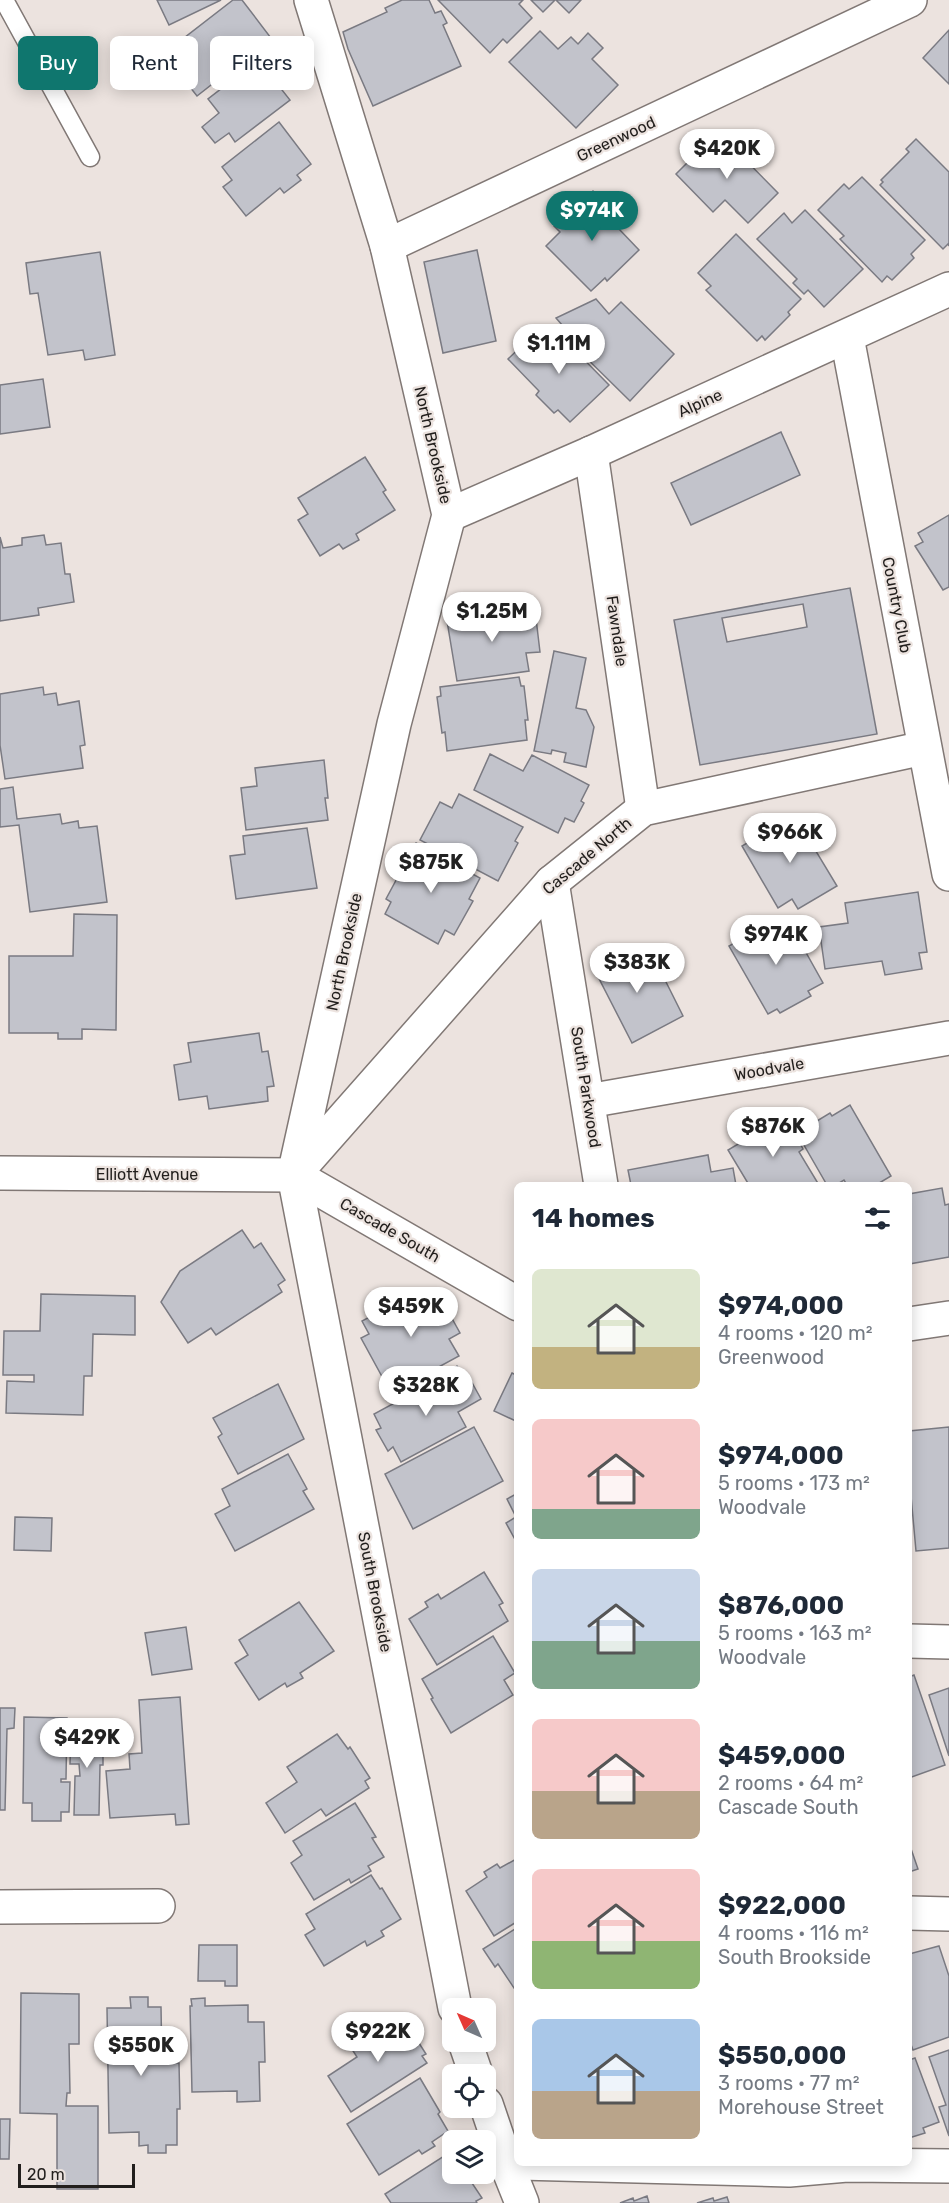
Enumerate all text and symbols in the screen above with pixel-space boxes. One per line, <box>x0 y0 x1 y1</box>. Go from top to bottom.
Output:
chip: Buy <box>18 36 98 90</box>
chip: Rent <box>110 36 198 90</box>
chip: Filters <box>210 36 314 90</box>
street label: Greenwood <box>574 112 658 166</box>
pin: $420K <box>685 129 769 180</box>
text: $420K <box>694 136 760 160</box>
pin: $974K <box>550 191 634 242</box>
text: $974K <box>560 198 624 222</box>
pin: $1.11M <box>510 324 608 375</box>
text: $1.11M <box>527 331 591 355</box>
street label: North Brookside <box>410 384 456 506</box>
street label: Alpine <box>675 385 725 421</box>
street label: Country Club <box>878 555 916 655</box>
pin: $1.25M <box>443 592 541 643</box>
street label: Fawndale <box>603 594 631 668</box>
text: $1.25M <box>456 599 528 623</box>
street label: Cascade North <box>539 813 635 899</box>
pin: $966K <box>748 813 832 864</box>
text: $966K <box>757 820 823 844</box>
pin: $875K <box>389 843 473 894</box>
text: $875K <box>399 850 463 874</box>
street label: North Brookside <box>322 891 366 1013</box>
pin: $974K <box>734 915 818 966</box>
text: $974K <box>744 922 808 946</box>
pin: $383K <box>595 943 679 994</box>
text: $383K <box>604 950 670 974</box>
street label: South Parkwood <box>567 1025 605 1149</box>
street label: Woodvale <box>733 1054 805 1084</box>
pin: $876K <box>731 1107 815 1158</box>
text: $876K <box>741 1114 805 1138</box>
street label: Elliott Avenue <box>96 1165 198 1184</box>
street label: Cascade South <box>337 1194 443 1266</box>
icon: filters <box>861 1202 894 1235</box>
text: 14 homes <box>532 1203 655 1234</box>
pin: $459K <box>369 1287 453 1338</box>
text: $974,000 <box>718 1290 844 1321</box>
icon: home <box>580 1293 652 1365</box>
text: $459K <box>378 1294 444 1318</box>
text: 4 rooms · 120 m² <box>718 1321 873 1345</box>
text: Greenwood <box>718 1345 824 1369</box>
pin: $328K <box>384 1366 468 1417</box>
text: $328K <box>393 1373 459 1397</box>
text: $974,000 <box>718 1440 844 1471</box>
icon: home <box>580 1443 652 1515</box>
text: 5 rooms · 173 m² <box>718 1471 870 1495</box>
text: Woodvale <box>718 1495 806 1519</box>
street label: South Brookside <box>354 1530 396 1654</box>
text: $876,000 <box>718 1590 844 1621</box>
icon: home <box>580 1593 652 1665</box>
text: 5 rooms · 163 m² <box>718 1621 872 1645</box>
text: Woodvale <box>718 1645 806 1669</box>
pin: $429K <box>45 1718 129 1769</box>
text: $429K <box>54 1725 120 1749</box>
text: $459,000 <box>718 1740 845 1771</box>
icon: home <box>580 1743 652 1815</box>
text: 2 rooms · 64 m² <box>718 1771 863 1795</box>
text: Cascade South <box>718 1795 859 1819</box>
text: $922,000 <box>718 1890 846 1921</box>
icon: home <box>580 1893 652 1965</box>
text: 4 rooms · 116 m² <box>718 1921 869 1945</box>
text: South Brookside <box>718 1945 871 1969</box>
north arrow <box>442 1998 496 2052</box>
map controls <box>442 1998 496 2184</box>
pin: $922K <box>336 2012 420 2063</box>
text: $922K <box>345 2019 411 2043</box>
pin: $550K <box>99 2026 183 2077</box>
text: $550K <box>108 2033 174 2057</box>
text: $550,000 <box>718 2040 847 2071</box>
icon: home <box>580 2043 652 2115</box>
button: locate <box>442 2064 496 2118</box>
text: 3 rooms · 77 m² <box>718 2071 860 2095</box>
text: Morehouse Street <box>718 2095 884 2119</box>
button: layers <box>442 2130 496 2184</box>
scale bar <box>18 2161 135 2188</box>
text: 20 m <box>27 2165 65 2184</box>

